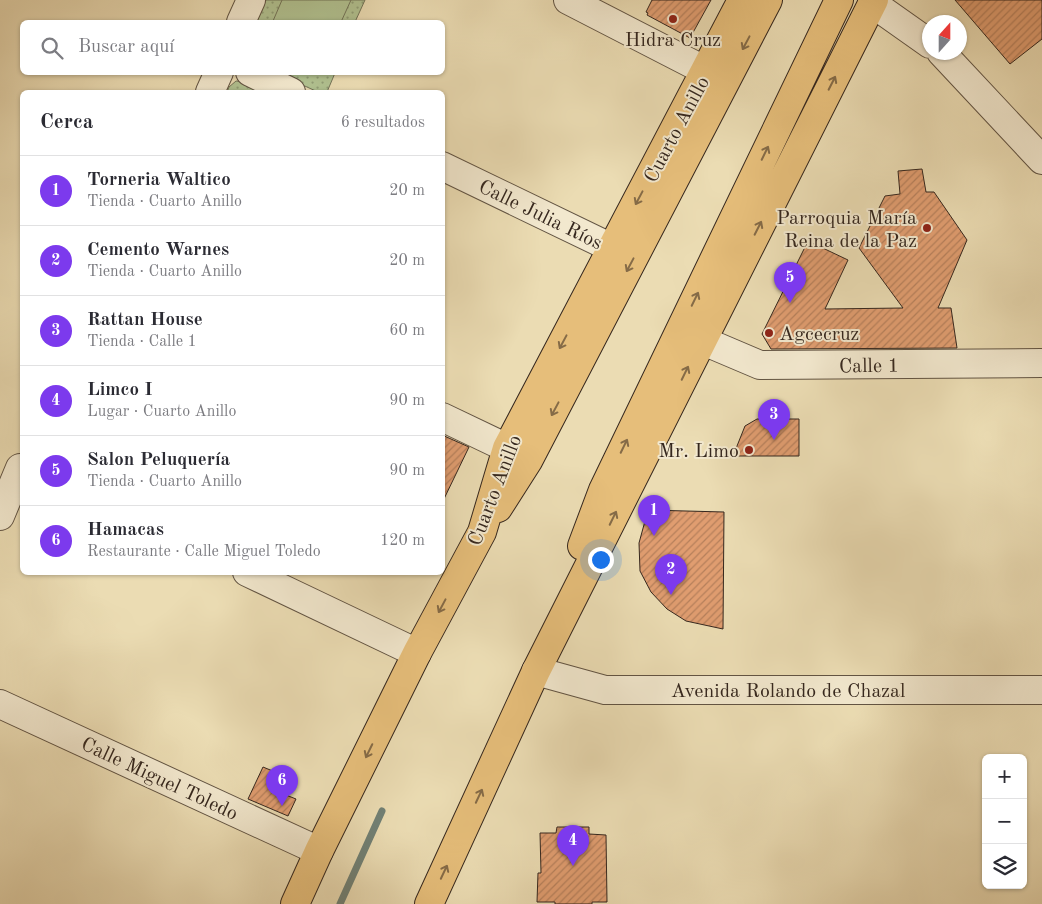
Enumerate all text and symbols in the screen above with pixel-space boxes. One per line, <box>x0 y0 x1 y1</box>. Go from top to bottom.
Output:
marker: Hidra Cruz <box>667 13 679 25</box>
north arrow <box>922 15 967 60</box>
search box <box>20 20 445 75</box>
place label: Hidra Cruz <box>625 31 721 51</box>
icon: search <box>38 34 66 62</box>
one-way arrow <box>741 35 750 50</box>
text: Buscar aquí <box>78 38 174 57</box>
street label: Cuarto Anillo <box>641 74 714 186</box>
one-way arrow <box>828 76 837 91</box>
text: Cerca <box>40 112 93 133</box>
text: 6 resultados <box>341 115 425 131</box>
one-way arrow <box>761 146 771 161</box>
text: Torneria Waltico <box>87 171 231 190</box>
street label: Calle Julia Ríos <box>475 177 605 254</box>
text: 1 <box>51 183 61 199</box>
text: 20 m <box>389 183 425 199</box>
one-way arrow <box>634 191 644 206</box>
text: Tienda · Cuarto Anillo <box>87 194 242 210</box>
place label: Parroquia María Reina de la Paz <box>776 209 917 252</box>
one-way arrow <box>754 221 763 236</box>
marker: Parroquia María Reina de la Paz <box>921 222 933 234</box>
text: Cemento Warnes <box>87 241 229 260</box>
text: 2 <box>51 253 61 269</box>
text: 20 m <box>389 253 425 269</box>
one-way arrow <box>625 257 634 272</box>
pin: 5 <box>774 262 806 303</box>
text: Tienda · Cuarto Anillo <box>87 264 242 280</box>
one-way arrow <box>691 292 700 307</box>
text: Rattan House <box>87 311 203 330</box>
text: 3 <box>51 323 61 339</box>
text: 60 m <box>389 323 425 339</box>
place label: Agcecruz <box>779 325 859 345</box>
marker: Agcecruz <box>763 327 775 339</box>
text: Tienda · Calle 1 <box>87 334 197 350</box>
one-way arrow <box>558 334 567 349</box>
street label: Calle 1 <box>839 356 899 378</box>
one-way arrow <box>681 366 690 381</box>
text: Limco I <box>87 381 153 400</box>
text: 4 <box>51 393 61 409</box>
text: 90 m <box>389 393 425 409</box>
pin: 3 <box>758 399 790 440</box>
one-way arrow <box>550 401 559 416</box>
text: Lugar · Cuarto Anillo <box>87 404 236 420</box>
street label: Cuarto Anillo <box>466 433 526 549</box>
one-way arrow <box>620 439 629 454</box>
place label: Mr. Limo <box>658 442 739 462</box>
marker: Mr. Limo <box>743 444 755 456</box>
text: Salon Peluquería <box>87 451 230 470</box>
text: 5 <box>51 463 61 479</box>
text: 90 m <box>389 463 425 479</box>
text: Tienda · Cuarto Anillo <box>87 474 242 490</box>
pin: 1 <box>638 495 670 536</box>
one-way arrow <box>609 511 618 526</box>
text: Hamacas <box>87 521 164 540</box>
text: 6 <box>51 533 61 549</box>
text: 120 m <box>380 533 425 549</box>
text: Restaurante · Calle Miguel Toledo <box>87 544 321 560</box>
your location <box>588 547 614 573</box>
pin: 2 <box>655 554 687 595</box>
one-way arrow <box>437 598 446 613</box>
street label: Avenida Rolando de Chazal <box>671 682 905 702</box>
street label: Calle Miguel Toledo <box>78 735 241 825</box>
one-way arrow <box>364 743 373 758</box>
map controls <box>982 754 1027 889</box>
button: + <box>982 754 1027 799</box>
pin: 6 <box>266 765 298 806</box>
one-way arrow <box>475 789 484 804</box>
button: − <box>982 799 1027 844</box>
pin: 4 <box>557 825 589 866</box>
button: layers <box>982 844 1027 889</box>
one-way arrow <box>440 865 449 880</box>

